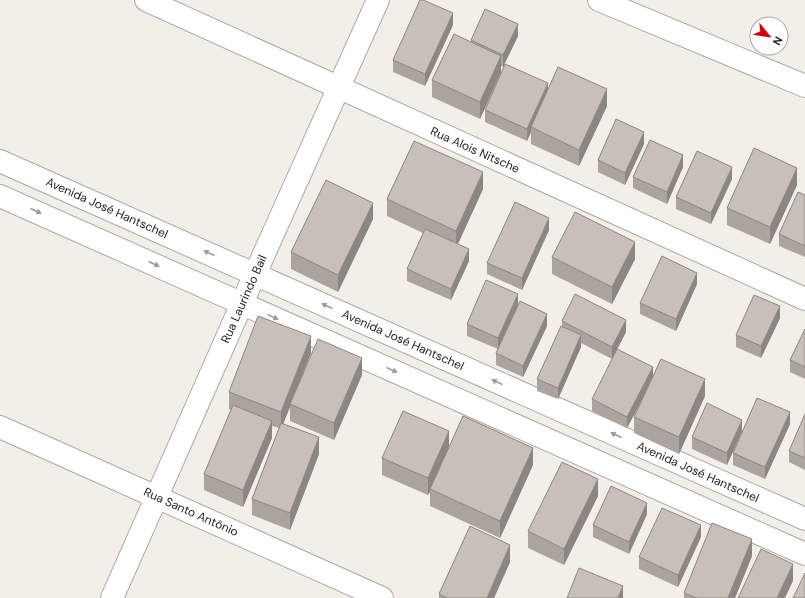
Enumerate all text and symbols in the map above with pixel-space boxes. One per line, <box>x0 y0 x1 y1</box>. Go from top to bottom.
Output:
north arrow <box>749 16 789 56</box>
text: N <box>770 34 786 48</box>
street label: Rua Alois Nitsche <box>428 123 522 177</box>
street label: Avenida José Hantschel <box>43 174 171 242</box>
one-way arrow <box>30 209 42 215</box>
one-way arrow <box>202 250 214 256</box>
street label: Rua Laurindo Bail <box>217 252 271 346</box>
one-way arrow <box>149 261 160 267</box>
one-way arrow <box>322 303 333 309</box>
street label: Avenida José Hantschel <box>339 306 467 374</box>
one-way arrow <box>268 314 279 320</box>
one-way arrow <box>386 367 398 373</box>
one-way arrow <box>492 379 503 385</box>
one-way arrow <box>610 432 622 438</box>
street label: Avenida José Hantschel <box>634 438 762 506</box>
street label: Rua Santo Antônio <box>141 484 241 540</box>

